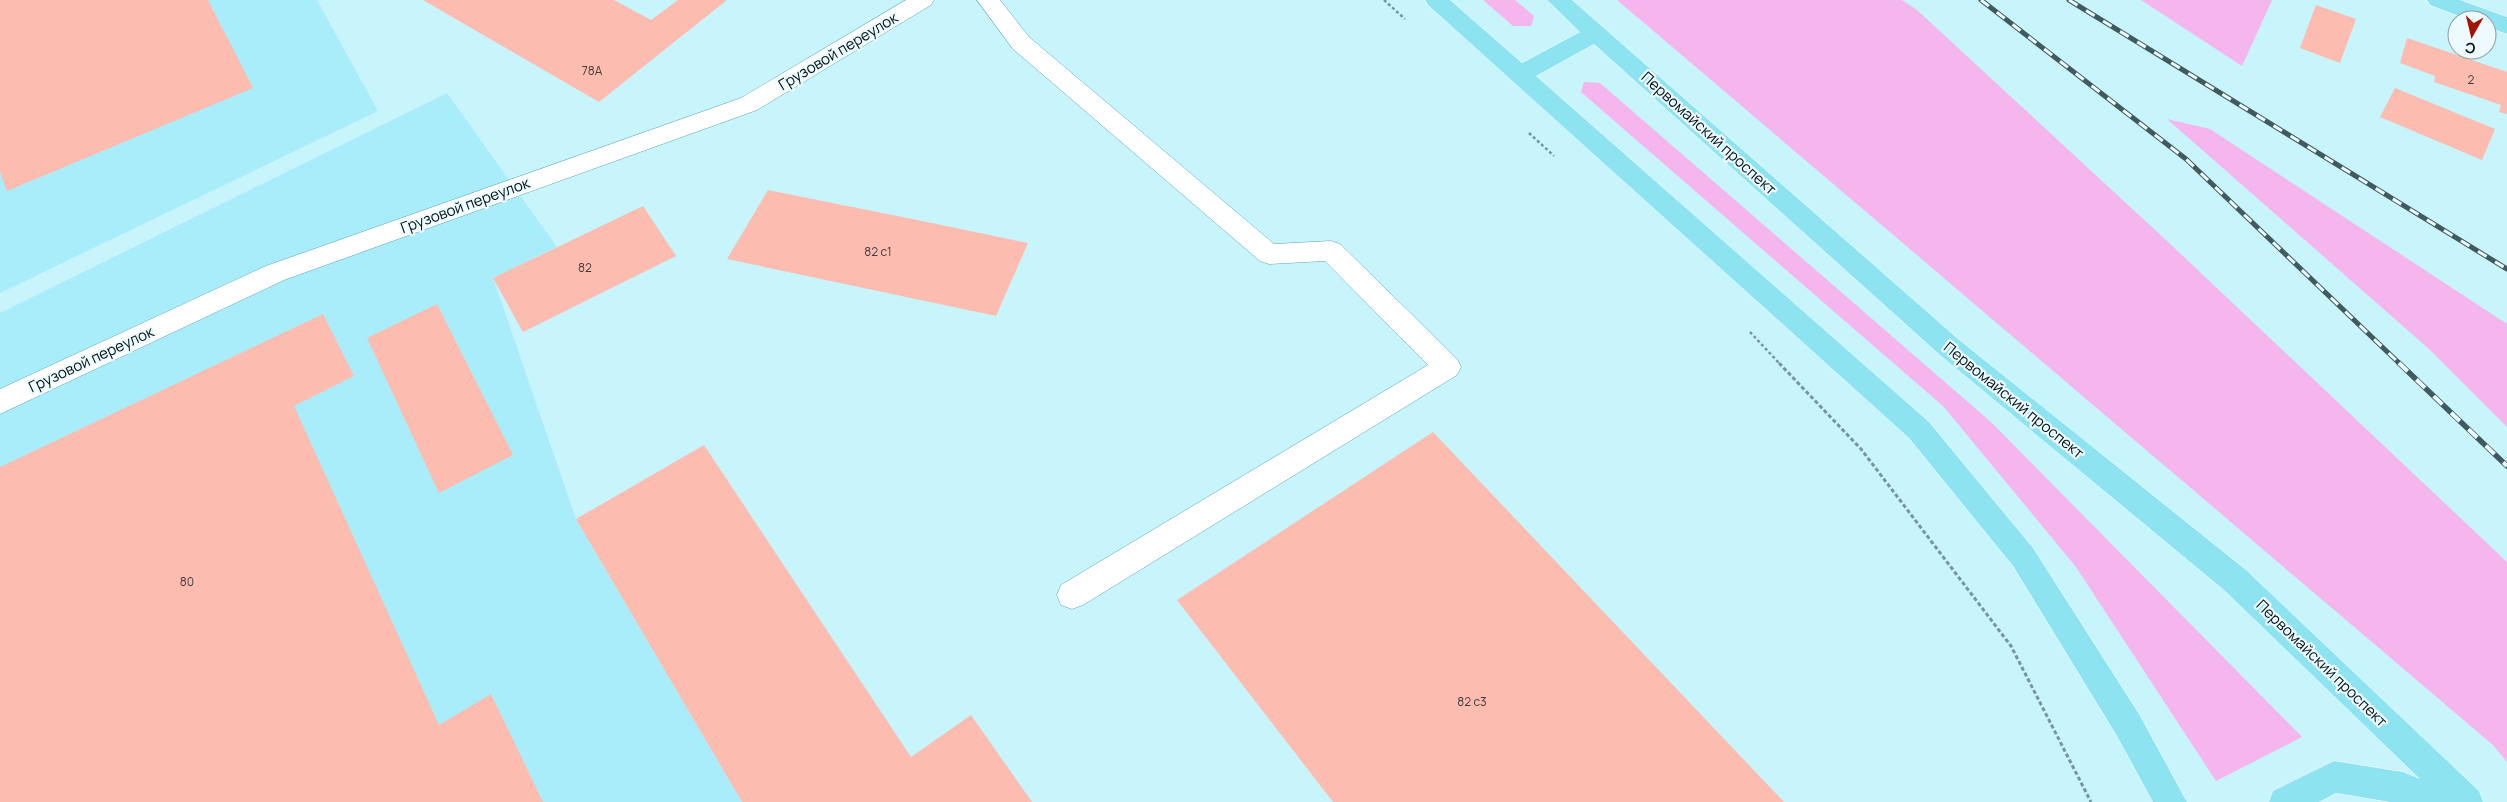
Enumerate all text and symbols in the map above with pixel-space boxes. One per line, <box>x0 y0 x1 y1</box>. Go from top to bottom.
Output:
street label: Грузовой переулок <box>774 7 902 95</box>
north arrow <box>2447 10 2497 60</box>
text: С <box>2464 38 2477 58</box>
house number: 78А <box>582 62 603 79</box>
street label: Первомайский проспект <box>1637 67 1781 200</box>
house number: 2 <box>2468 71 2475 88</box>
street label: Грузовой переулок <box>398 172 533 238</box>
house number: 82 с1 <box>864 243 892 260</box>
house number: 82 <box>578 259 592 276</box>
street label: Грузовой переулок <box>25 321 158 397</box>
street label: Первомайский проспект <box>1939 337 2089 463</box>
house number: 80 <box>180 573 194 590</box>
street label: Первомайский проспект <box>2252 595 2392 732</box>
house number: 82 с3 <box>1457 693 1487 710</box>

